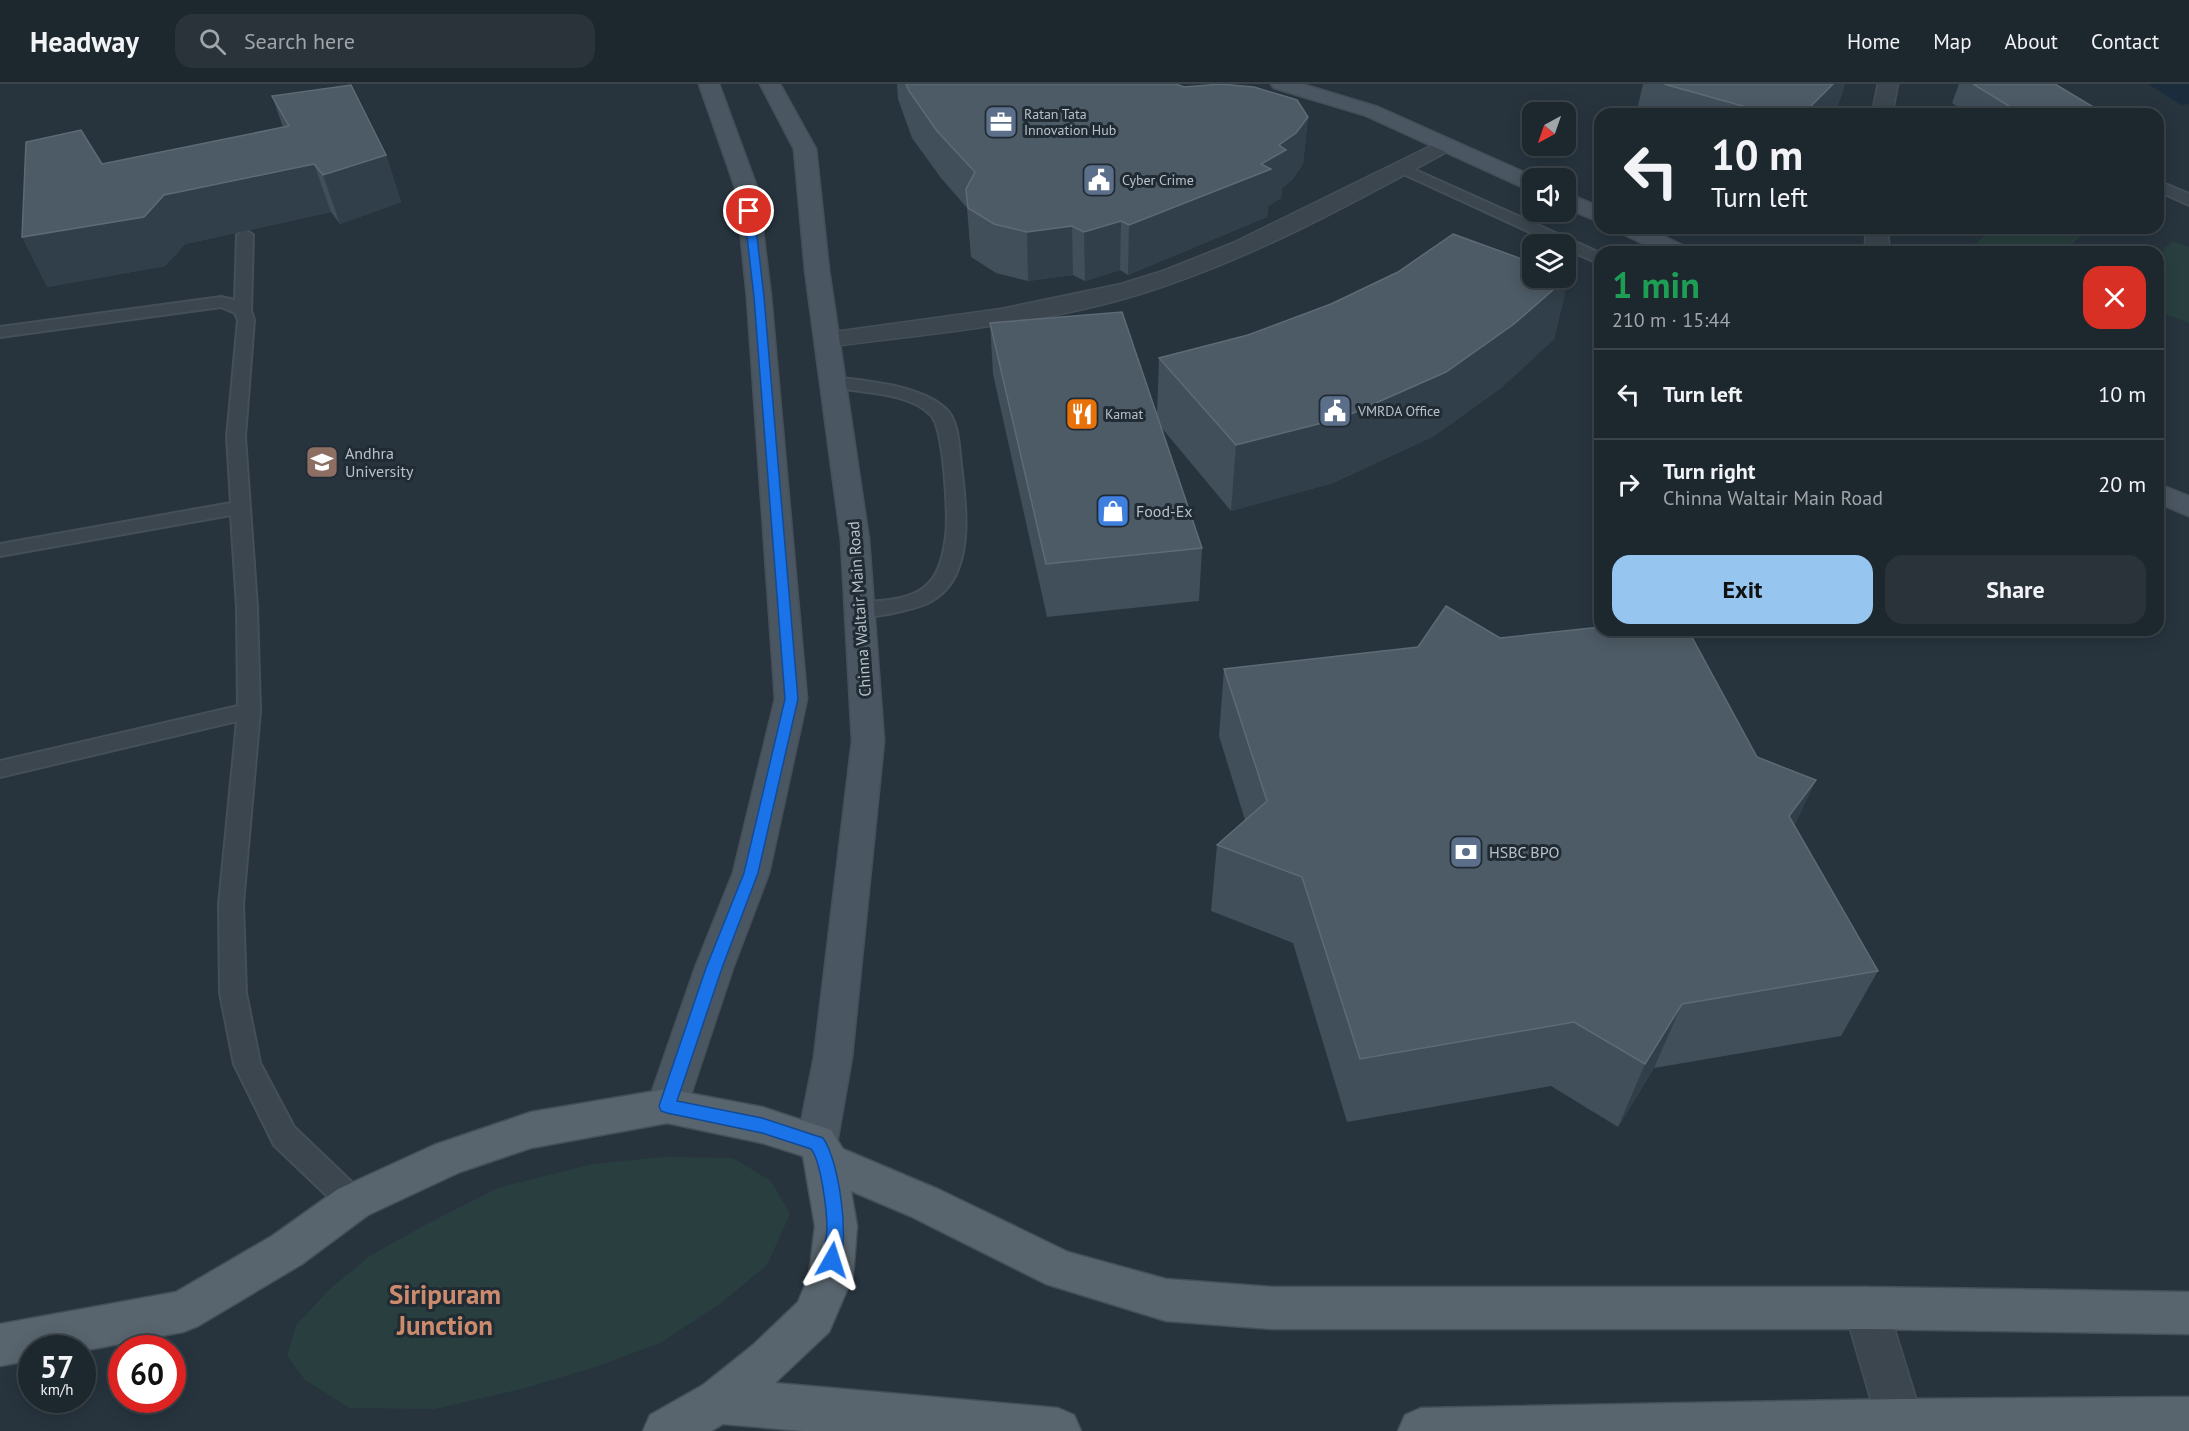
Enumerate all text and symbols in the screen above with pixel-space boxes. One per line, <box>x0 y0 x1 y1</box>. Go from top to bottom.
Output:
search box <box>175 14 595 68</box>
text: Headway <box>30 23 139 60</box>
icon: search <box>196 25 229 58</box>
text: Search here <box>244 27 355 55</box>
text: Home <box>1847 28 1900 55</box>
text: Map <box>1933 28 1972 55</box>
text: About <box>2005 28 2058 55</box>
text: Contact <box>2091 28 2159 55</box>
north arrow <box>1522 102 1576 156</box>
map controls <box>1522 102 1576 288</box>
office icon: Ratan Tata Innovation Hub <box>983 104 1019 140</box>
place label: Ratan Tata Innovation Hub <box>1024 105 1116 139</box>
text: 10 m <box>1711 127 1803 182</box>
icon: left <box>1612 132 1690 210</box>
public building icon: Cyber Crime <box>1081 162 1117 198</box>
button: sound <box>1522 168 1576 222</box>
place label: Cyber Crime <box>1122 171 1194 189</box>
text: Turn left <box>1711 180 1808 214</box>
pin <box>723 185 774 236</box>
icon: arrive <box>732 194 765 227</box>
button: layers <box>1522 234 1576 288</box>
text: 1 min <box>1612 261 1700 308</box>
button: close <box>2083 266 2146 329</box>
text: 210 m · 15:44 <box>1612 307 1730 333</box>
icon: left <box>1612 378 1645 411</box>
text: Turn left <box>1663 380 1743 408</box>
text: 10 m <box>2098 380 2146 408</box>
public building icon: VMRDA Office <box>1317 393 1353 429</box>
restaurant icon: Kamat <box>1064 396 1100 432</box>
place label: VMRDA Office <box>1357 402 1440 420</box>
place label: Kamat <box>1105 405 1143 423</box>
place label: Andhra University <box>345 443 414 481</box>
school or university icon: Andhra University <box>304 444 340 480</box>
text: Turn right <box>1663 457 1755 485</box>
icon: right <box>1612 468 1645 501</box>
text: 20 m <box>2098 470 2146 498</box>
text: Chinna Waltair Main Road <box>1663 485 1883 511</box>
shop icon: Food-Ex <box>1095 493 1131 529</box>
place label: Food-Ex <box>1136 501 1193 521</box>
street label: Chinna Waltair Main Road <box>843 521 875 697</box>
button: Exit <box>1612 555 1873 624</box>
button: Share <box>1885 555 2146 624</box>
bank icon: HSBC BPO <box>1448 834 1484 870</box>
place label: HSBC BPO <box>1489 842 1559 862</box>
position arrow <box>800 1228 864 1292</box>
district label: Siripuram Junction <box>389 1277 501 1342</box>
speed limit sign: 60 <box>108 1335 186 1413</box>
text: 57 <box>40 1347 74 1386</box>
text: km/h <box>41 1380 73 1399</box>

